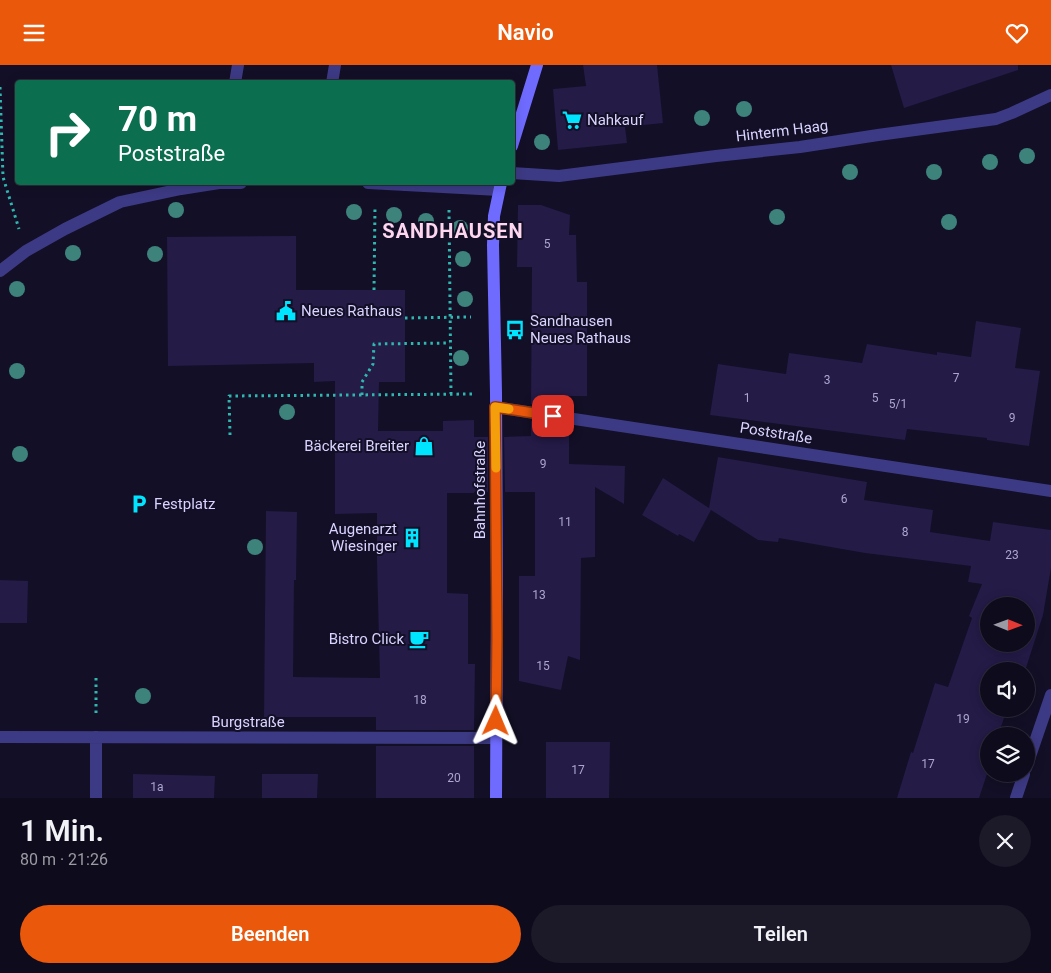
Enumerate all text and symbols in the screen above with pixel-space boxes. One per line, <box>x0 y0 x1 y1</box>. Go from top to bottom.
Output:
icon: menu <box>20 19 48 47</box>
icon: heart <box>1003 19 1031 47</box>
text: Navio <box>497 20 554 45</box>
text: 70 m <box>118 99 197 140</box>
icon: right <box>35 100 100 165</box>
supermarket icon: Nahkauf <box>561 109 583 131</box>
place label: Nahkauf <box>587 111 644 129</box>
street label: Hinterm Haag <box>735 116 829 146</box>
text: Poststraße <box>118 141 225 166</box>
district label: SANDHAUSEN <box>382 219 524 243</box>
house number: 5 <box>544 237 551 251</box>
public building icon: Neues Rathaus <box>275 300 297 322</box>
place label: Neues Rathaus <box>301 302 402 320</box>
place label: Sandhausen Neues Rathaus <box>530 312 631 347</box>
bus stop icon: Sandhausen Neues Rathaus <box>504 319 526 341</box>
house number: 7 <box>953 371 960 385</box>
house number: 3 <box>824 373 830 387</box>
house number: 1 <box>744 391 750 405</box>
house number: 5 <box>872 391 879 405</box>
pin <box>532 395 574 437</box>
house number: 5/1 <box>889 397 907 411</box>
icon: arrive <box>539 402 567 430</box>
house number: 9 <box>1009 411 1015 425</box>
street label: Poststraße <box>739 418 814 448</box>
shop icon: Bäckerei Breiter <box>413 435 435 457</box>
place label: Bäckerei Breiter <box>304 437 409 455</box>
street label: Bahnhofstraße <box>471 441 489 539</box>
house number: 9 <box>540 457 546 471</box>
house number: 6 <box>841 492 848 506</box>
parking icon: Festplatz <box>128 493 150 515</box>
place label: Festplatz <box>154 495 215 513</box>
house number: 11 <box>558 515 572 529</box>
place label: Augenarzt Wiesinger <box>329 520 397 555</box>
house number: 8 <box>902 525 909 539</box>
building icon: Augenarzt Wiesinger <box>401 527 423 549</box>
house number: 23 <box>1005 548 1019 562</box>
house number: 13 <box>532 588 546 602</box>
north arrow <box>980 597 1035 653</box>
map controls <box>980 597 1035 782</box>
cafe icon: Bistro Click <box>408 628 430 650</box>
place label: Bistro Click <box>329 630 404 648</box>
house number: 15 <box>536 659 550 673</box>
button: sound <box>980 662 1035 717</box>
house number: 18 <box>413 693 427 707</box>
position arrow <box>469 694 521 746</box>
house number: 19 <box>956 712 970 726</box>
street label: Burgstraße <box>211 713 285 731</box>
button: layers <box>980 727 1035 782</box>
house number: 17 <box>921 757 935 771</box>
house number: 17 <box>571 763 585 777</box>
house number: 20 <box>447 771 461 785</box>
house number: 1a <box>150 780 164 794</box>
text: 1 Min. <box>20 813 104 848</box>
button: close <box>979 815 1031 867</box>
text: 80 m · 21:26 <box>20 850 108 869</box>
button: Beenden <box>20 905 521 963</box>
button: Teilen <box>531 905 1031 963</box>

